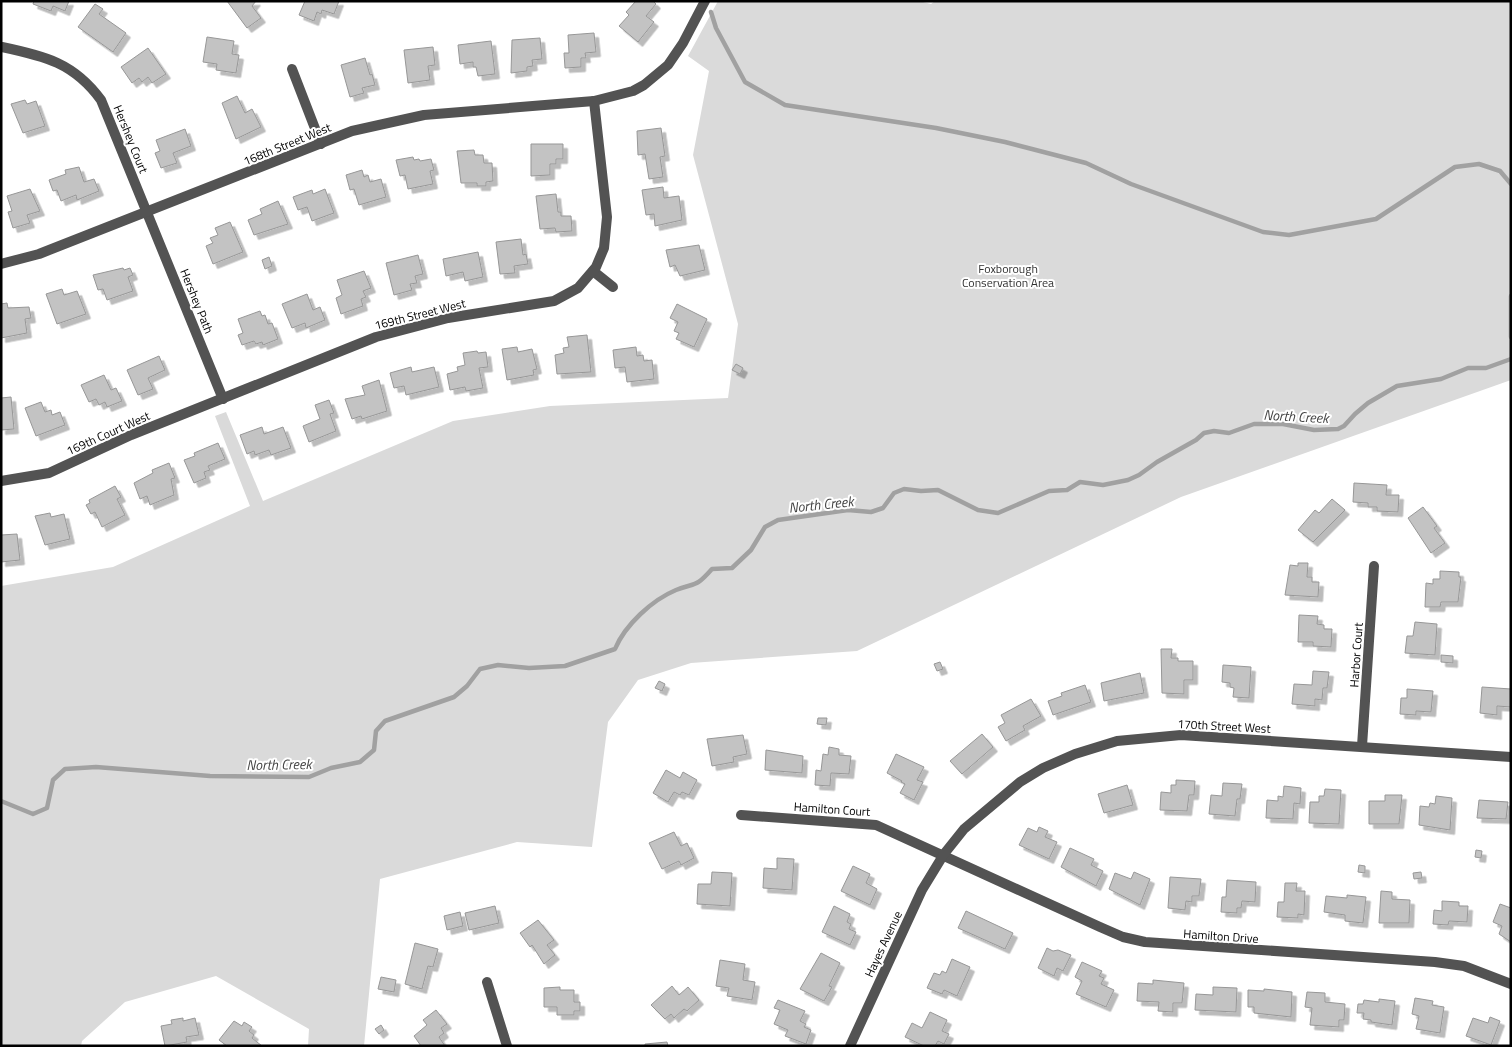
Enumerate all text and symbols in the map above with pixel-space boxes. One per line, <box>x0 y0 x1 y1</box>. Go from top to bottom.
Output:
street label: Hershey Court <box>109 102 154 177</box>
street label: 168th Street West <box>240 117 335 170</box>
park label: Foxborough Conservation Area <box>962 259 1054 292</box>
street label: Hershey Path <box>175 266 219 336</box>
street label: 169th Street West <box>372 293 468 335</box>
water label: North Creek <box>1263 404 1331 428</box>
street label: 169th Court West <box>63 406 154 460</box>
water label: North Creek <box>788 490 856 518</box>
street label: Harbor Court <box>1344 621 1368 688</box>
street label: 170th Street West <box>1177 714 1272 738</box>
water label: North Creek <box>246 753 313 775</box>
street label: Hamilton Court <box>793 797 872 821</box>
street label: Hayes Avenue <box>859 908 907 980</box>
street label: Hamilton Drive <box>1183 924 1259 948</box>

